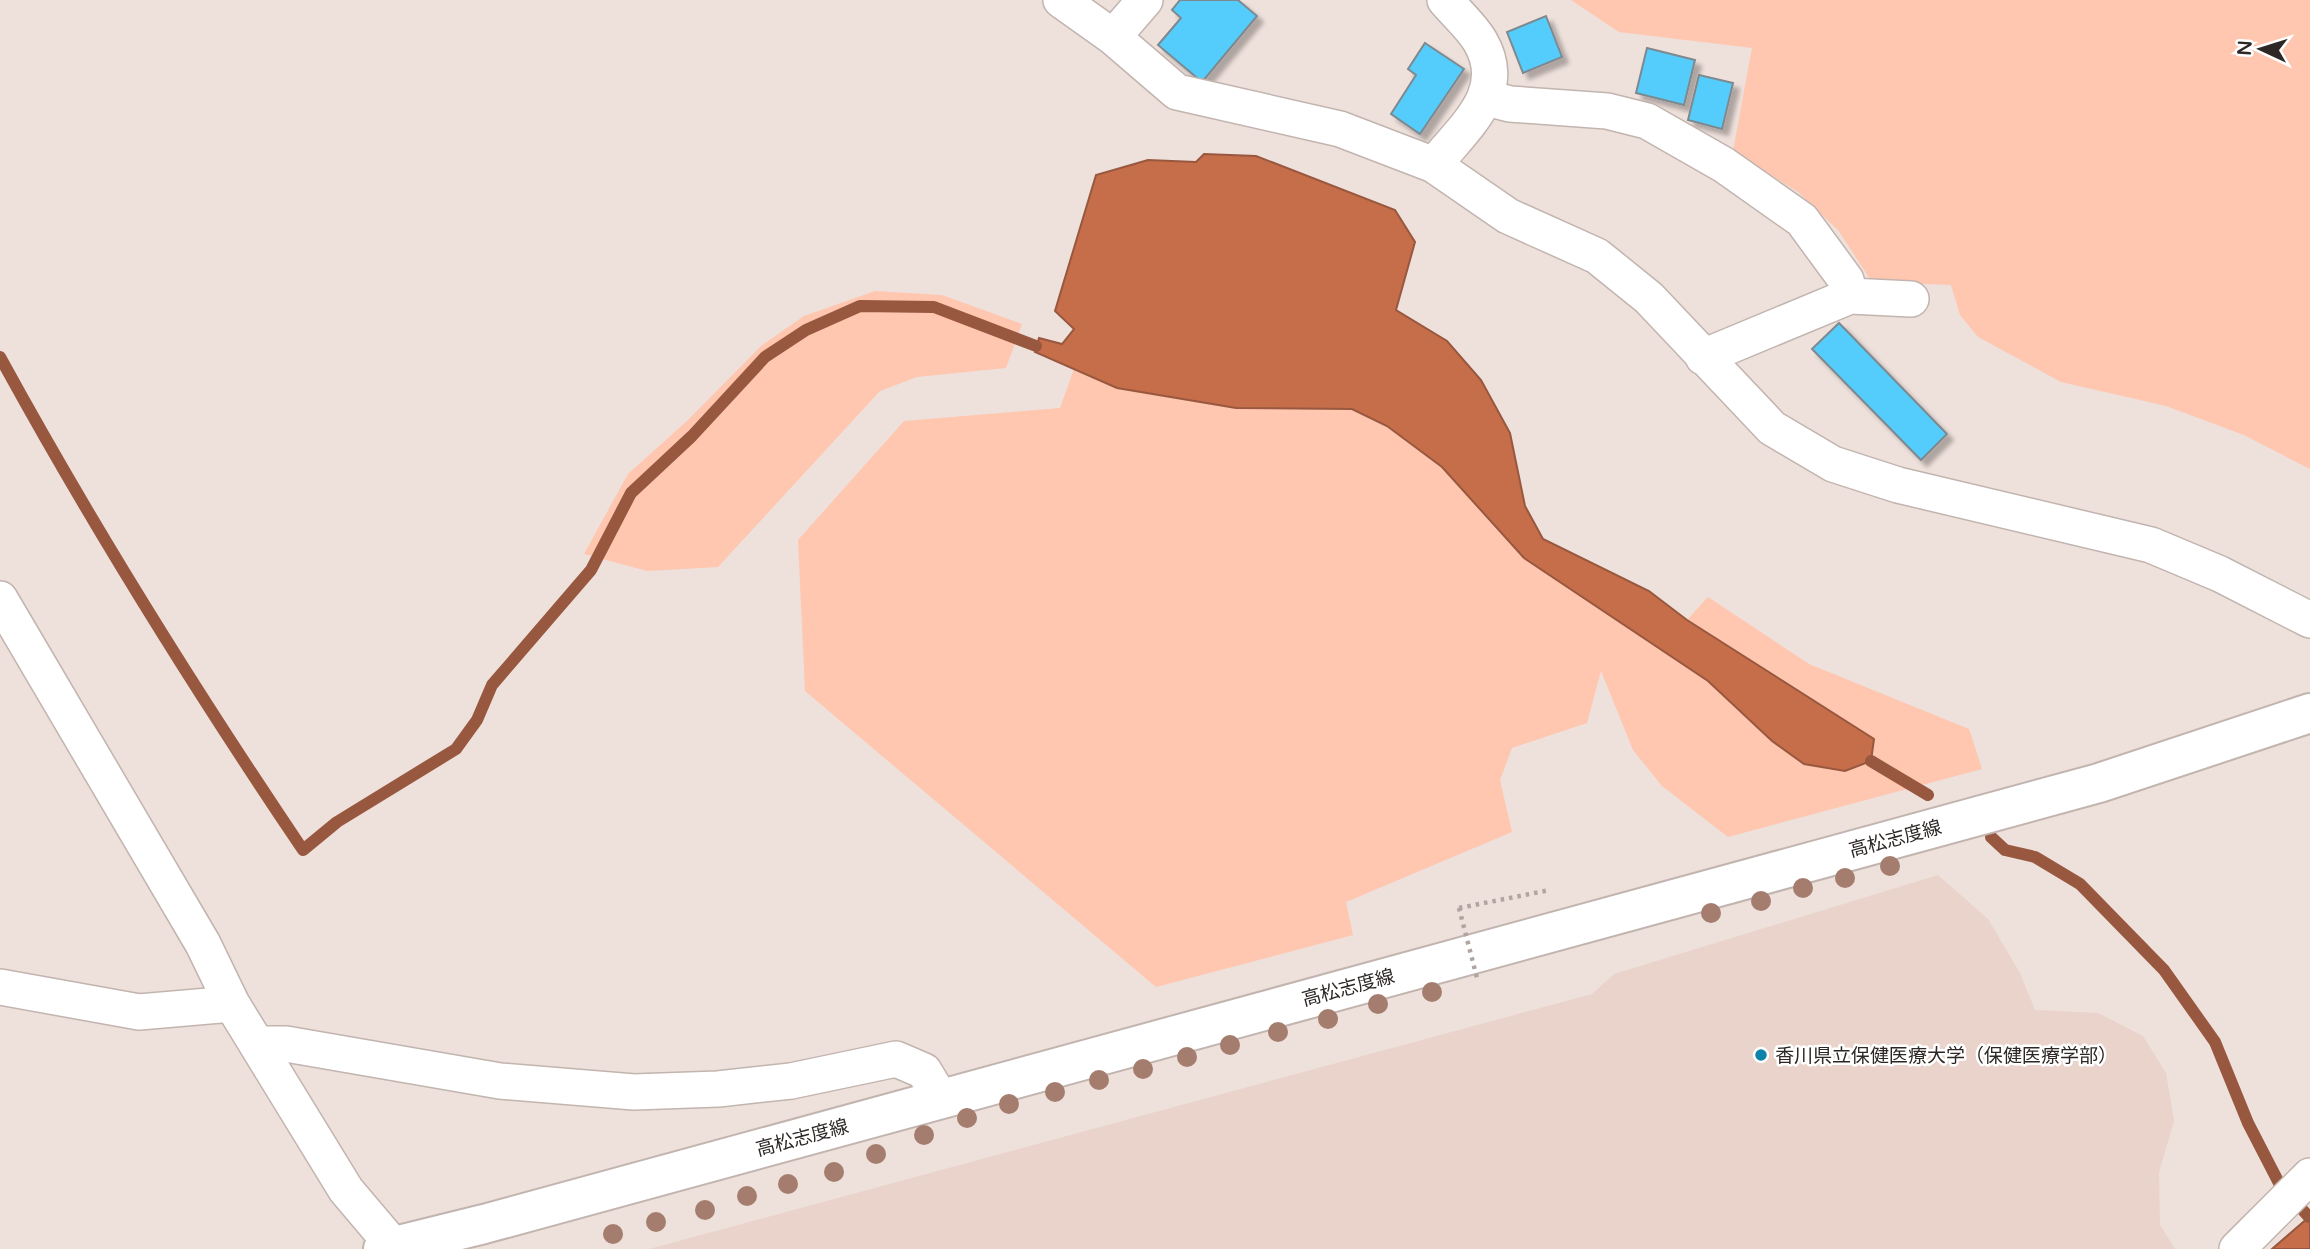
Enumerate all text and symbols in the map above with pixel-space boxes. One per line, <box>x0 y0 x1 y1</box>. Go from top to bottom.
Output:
north arrow <box>2226 14 2296 84</box>
text: N <box>2234 40 2257 56</box>
street label: 高松志度線 <box>1847 816 1944 862</box>
street label: 高松志度線 <box>1300 965 1397 1011</box>
place label: 香川県立保健医療大学（保健医療学部） <box>1775 1045 2117 1067</box>
marker: 香川県立保健医療大学（保健医療学部） <box>1753 1047 1769 1063</box>
street label: 高松志度線 <box>754 1115 851 1161</box>

